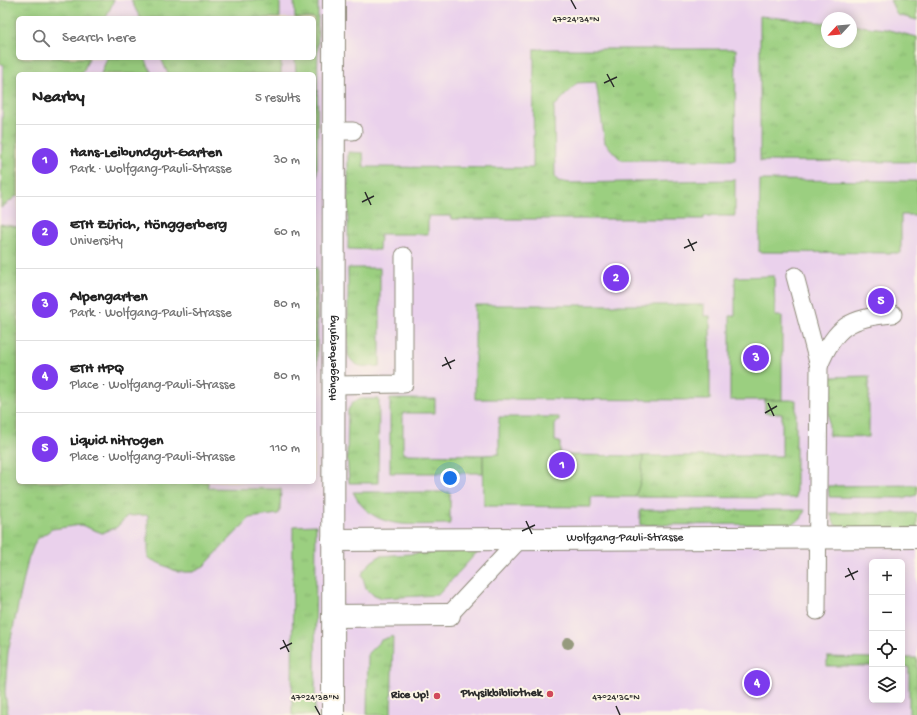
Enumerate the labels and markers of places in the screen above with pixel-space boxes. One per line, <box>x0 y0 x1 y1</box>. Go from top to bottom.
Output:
pin: 2 <box>603 263 629 293</box>
pin: 5 <box>868 286 894 316</box>
pin: 3 <box>743 343 769 373</box>
pin: 1 <box>549 450 575 480</box>
pin: 4 <box>744 668 770 698</box>
place label: Physikbibliothek <box>460 687 544 701</box>
place label: Rice Up! <box>390 689 429 703</box>
marker: Physikbibliothek <box>545 689 555 699</box>
marker: Rice Up! <box>432 691 442 701</box>

